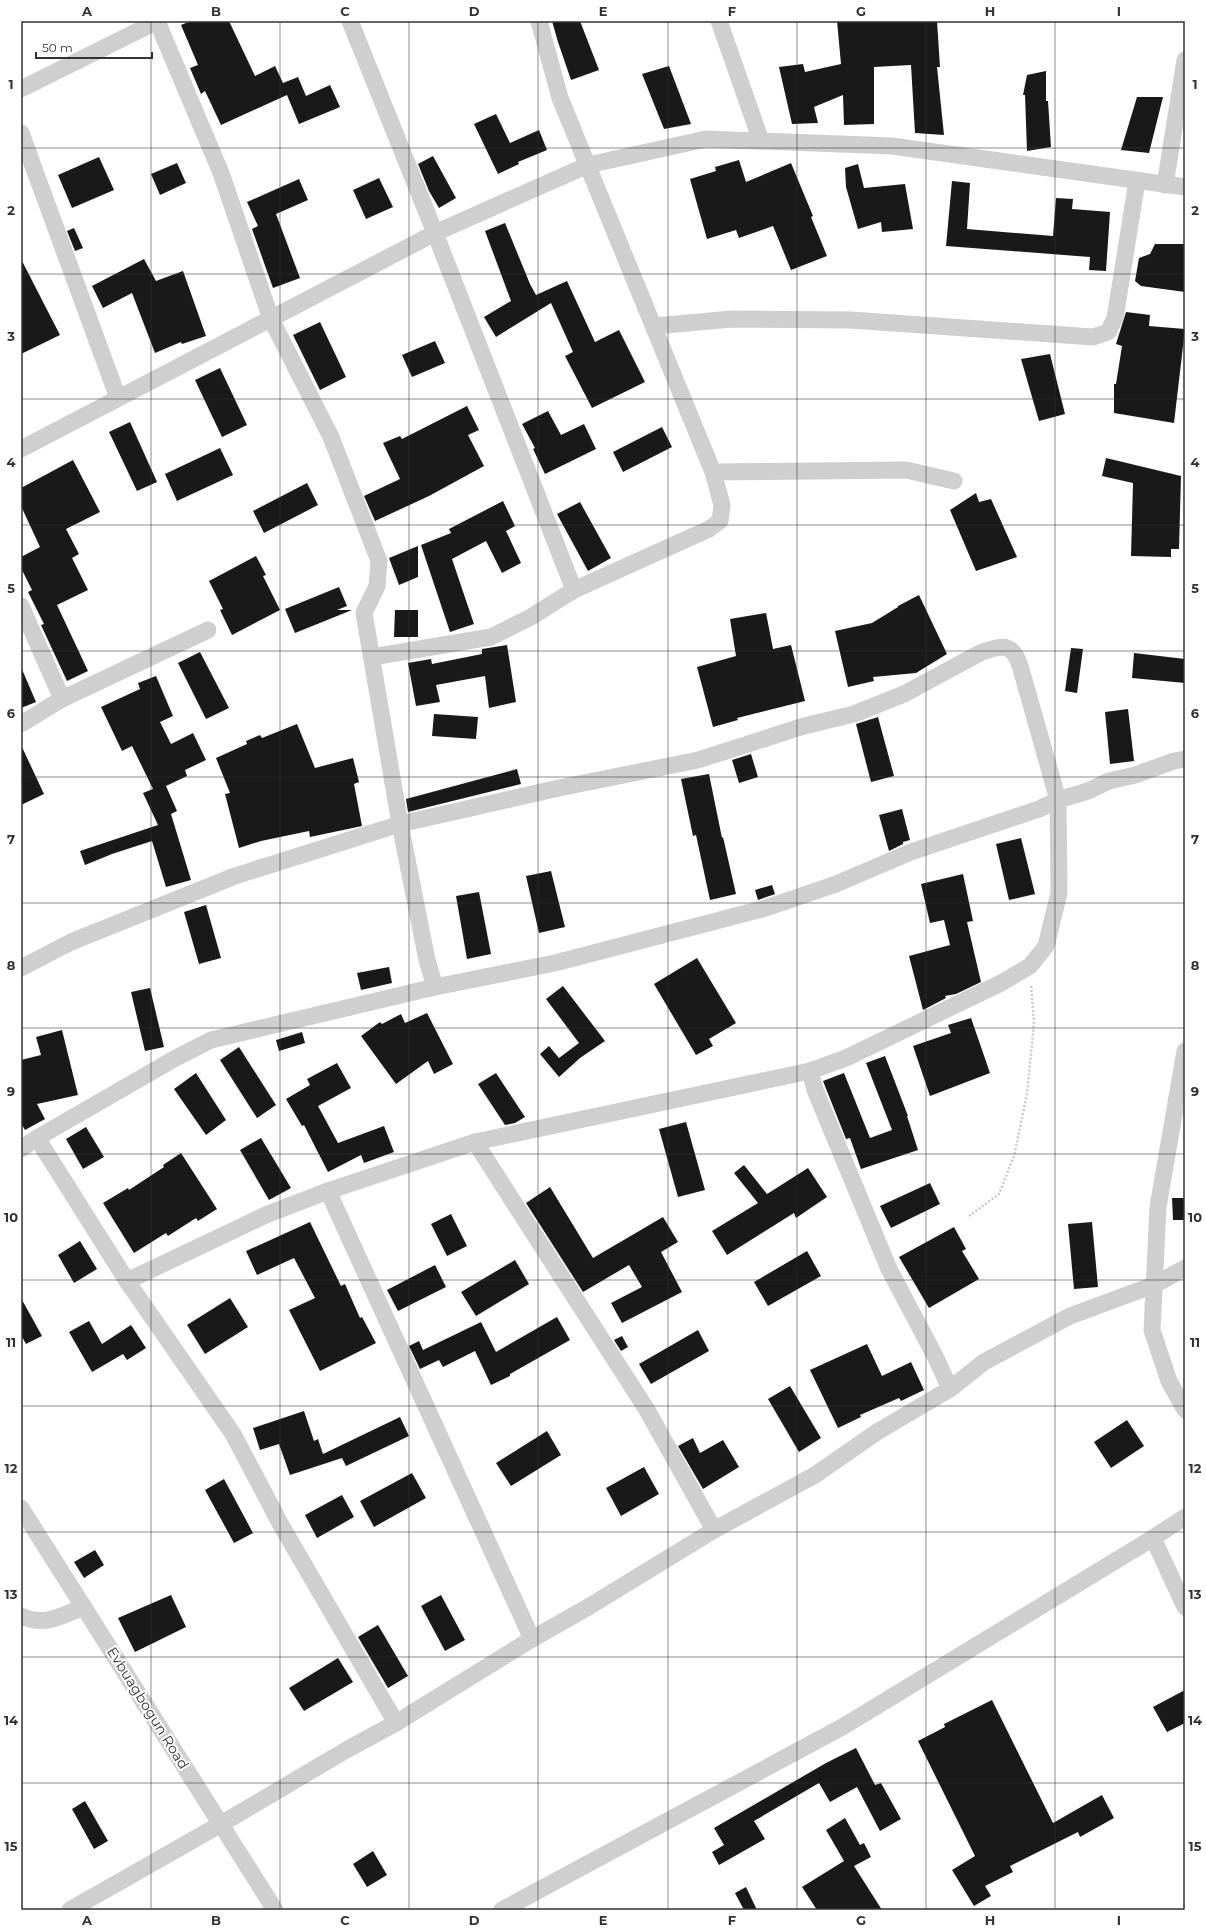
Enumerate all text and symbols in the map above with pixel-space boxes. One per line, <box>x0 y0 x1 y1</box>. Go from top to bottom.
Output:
text: A <box>81 3 93 19</box>
text: B <box>211 3 221 19</box>
text: C <box>340 3 350 19</box>
text: D <box>469 3 480 19</box>
text: E <box>599 3 608 19</box>
text: F <box>728 3 736 19</box>
text: G <box>856 3 866 19</box>
text: H <box>985 3 995 19</box>
text: I <box>1117 3 1121 19</box>
scale bar <box>36 34 152 60</box>
text: 50 m <box>42 40 73 55</box>
text: 1 <box>8 76 14 92</box>
text: 1 <box>1192 76 1198 92</box>
text: 2 <box>7 202 15 218</box>
text: 2 <box>1191 202 1199 218</box>
text: 3 <box>6 328 15 344</box>
text: 3 <box>1190 328 1199 344</box>
text: 4 <box>7 454 16 470</box>
text: 4 <box>1191 454 1200 470</box>
text: 5 <box>7 580 15 596</box>
text: 5 <box>1191 580 1199 596</box>
text: 6 <box>7 705 16 721</box>
text: 6 <box>1191 705 1200 721</box>
text: 7 <box>7 831 15 847</box>
text: 7 <box>1191 831 1199 847</box>
text: 8 <box>7 957 16 973</box>
text: 8 <box>1191 957 1200 973</box>
text: 9 <box>7 1083 15 1099</box>
text: 9 <box>1191 1083 1199 1099</box>
text: 10 <box>4 1209 18 1225</box>
text: 10 <box>1188 1209 1202 1225</box>
text: 11 <box>6 1334 16 1350</box>
text: 11 <box>1190 1334 1200 1350</box>
text: 12 <box>5 1460 18 1476</box>
text: 12 <box>1189 1460 1202 1476</box>
text: 13 <box>5 1586 18 1602</box>
text: 13 <box>1189 1586 1202 1602</box>
street label: Evbuagbogun Road <box>103 1644 193 1772</box>
text: 14 <box>4 1712 18 1728</box>
text: 14 <box>1188 1712 1202 1728</box>
text: 15 <box>5 1838 18 1854</box>
text: 15 <box>1189 1838 1202 1854</box>
text: A <box>81 1912 93 1928</box>
text: B <box>211 1912 221 1928</box>
text: C <box>340 1912 350 1928</box>
text: D <box>469 1912 480 1928</box>
text: E <box>599 1912 608 1928</box>
text: F <box>728 1912 736 1928</box>
text: G <box>856 1912 866 1928</box>
text: H <box>985 1912 995 1928</box>
text: I <box>1117 1912 1121 1928</box>

